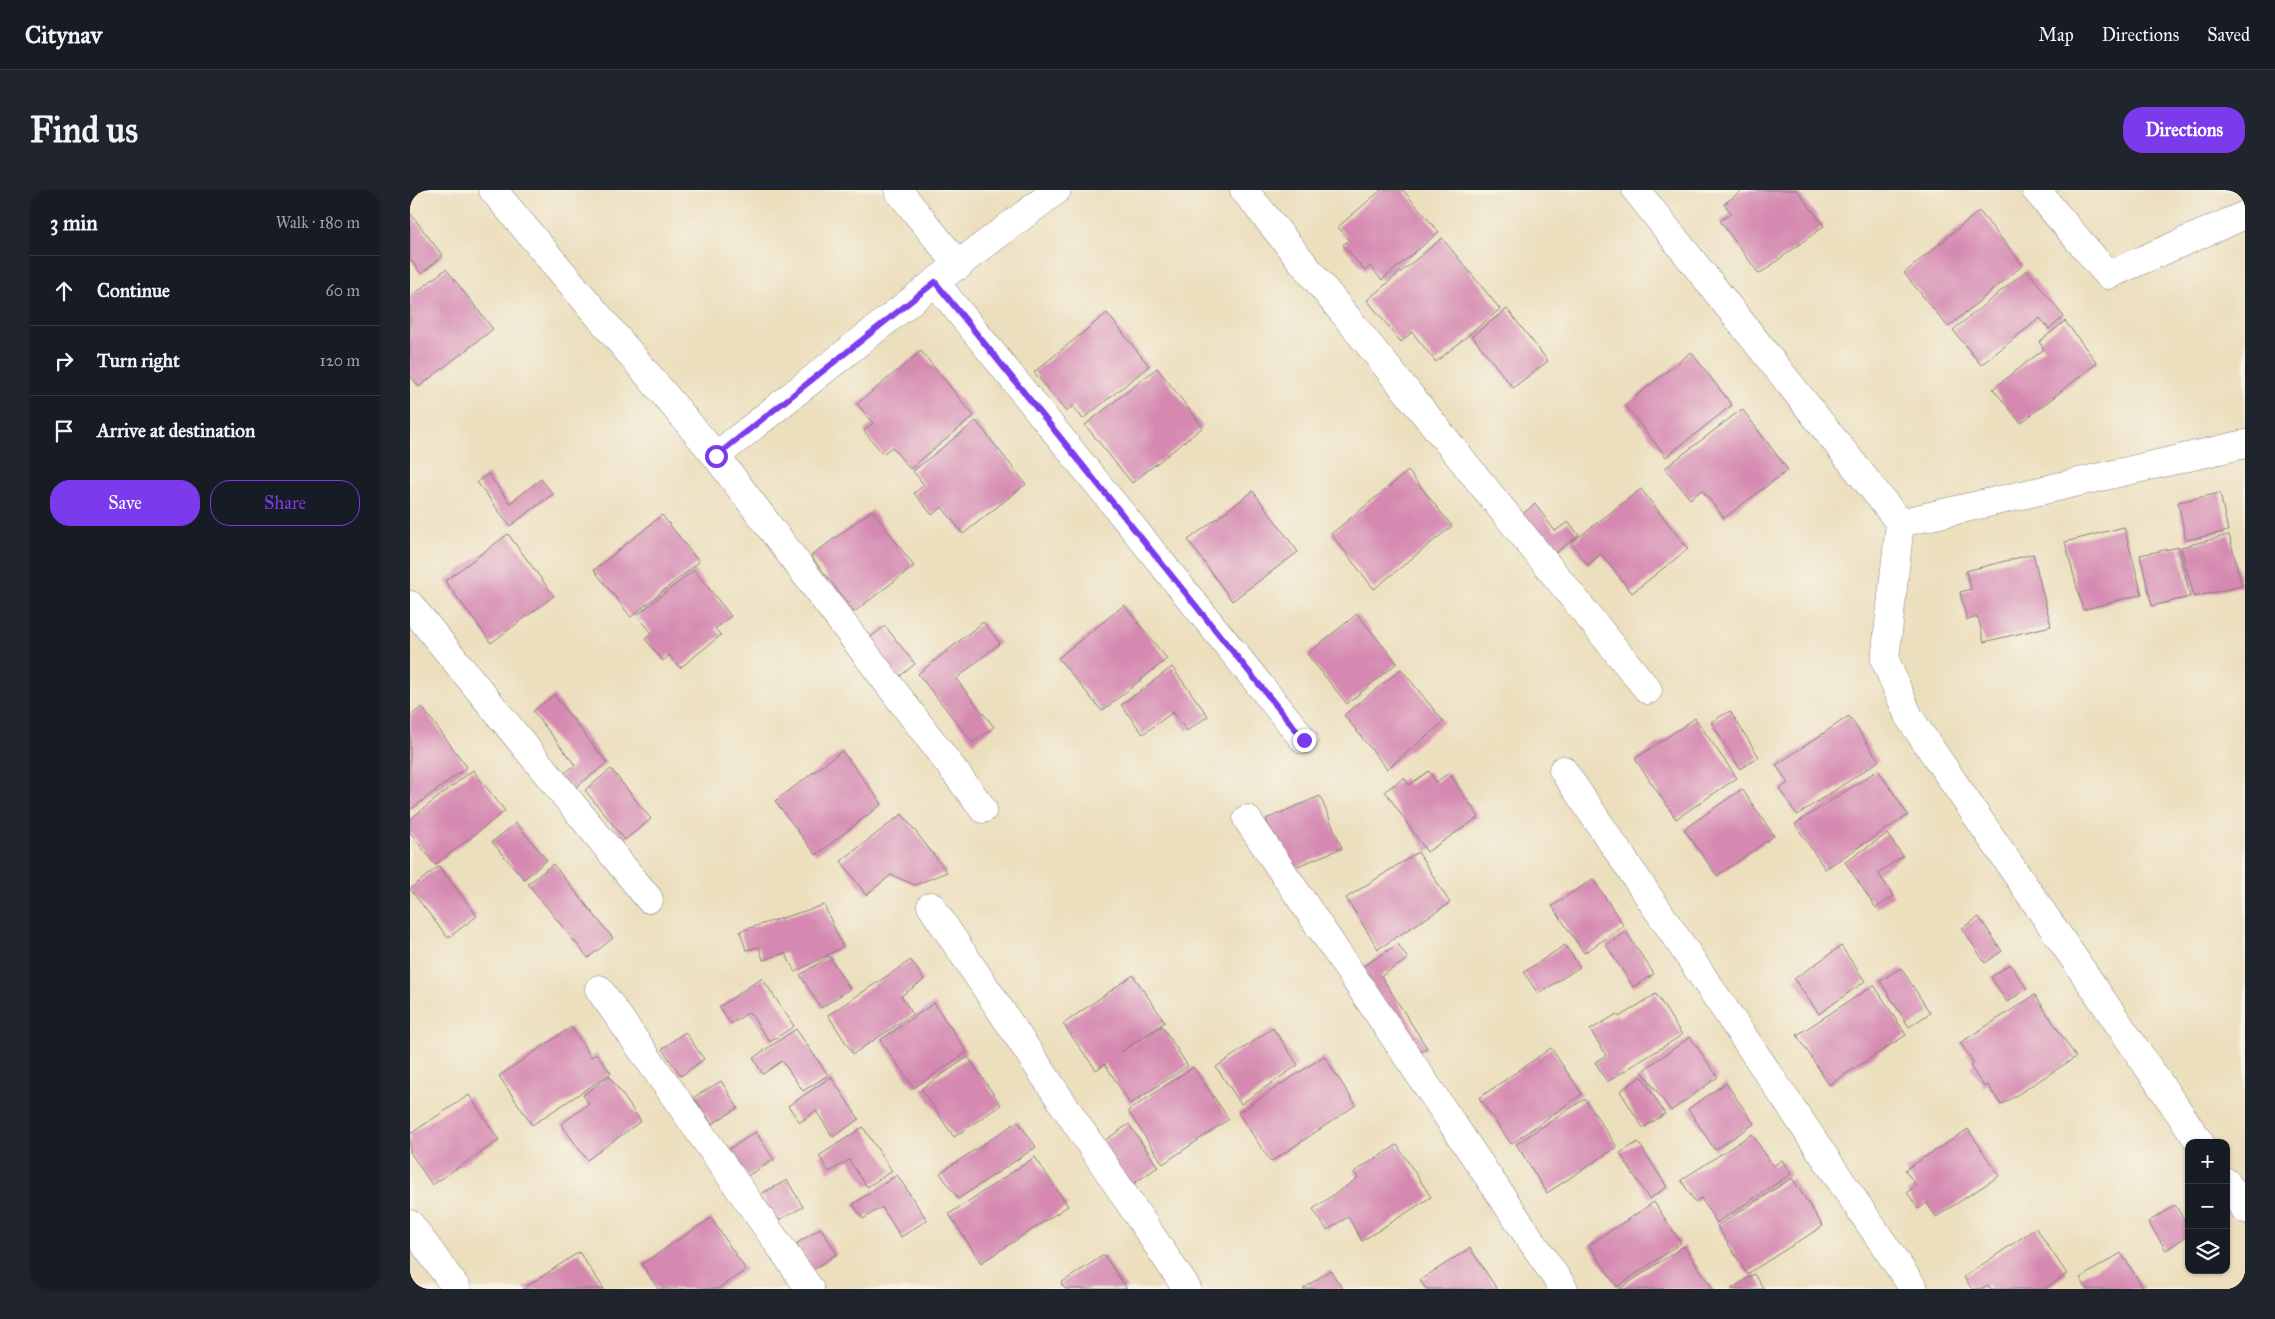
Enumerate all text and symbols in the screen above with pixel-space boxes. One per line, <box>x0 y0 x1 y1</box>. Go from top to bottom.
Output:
text: Citynav <box>25 20 102 50</box>
text: Map <box>2038 24 2074 46</box>
text: Directions <box>2102 24 2179 46</box>
text: Saved <box>2207 24 2250 46</box>
button: Directions <box>2123 107 2245 153</box>
text: Find us <box>30 109 138 152</box>
text: 3 min <box>50 210 98 236</box>
text: Walk · 180 m <box>276 213 360 232</box>
icon: ahead <box>50 277 78 305</box>
text: Continue <box>97 279 170 302</box>
text: 60 m <box>326 281 360 300</box>
icon: right <box>50 347 78 375</box>
text: Turn right <box>97 349 180 372</box>
text: 120 m <box>320 351 360 370</box>
icon: arrive <box>50 417 78 445</box>
text: Arrive at destination <box>97 419 255 442</box>
route start <box>705 445 728 468</box>
button: Save <box>50 480 200 526</box>
button: Share <box>210 480 360 526</box>
route end <box>1293 729 1316 752</box>
map controls <box>2185 1139 2230 1274</box>
button: + <box>2185 1139 2230 1184</box>
button: − <box>2185 1184 2230 1229</box>
button: layers <box>2185 1229 2230 1274</box>

